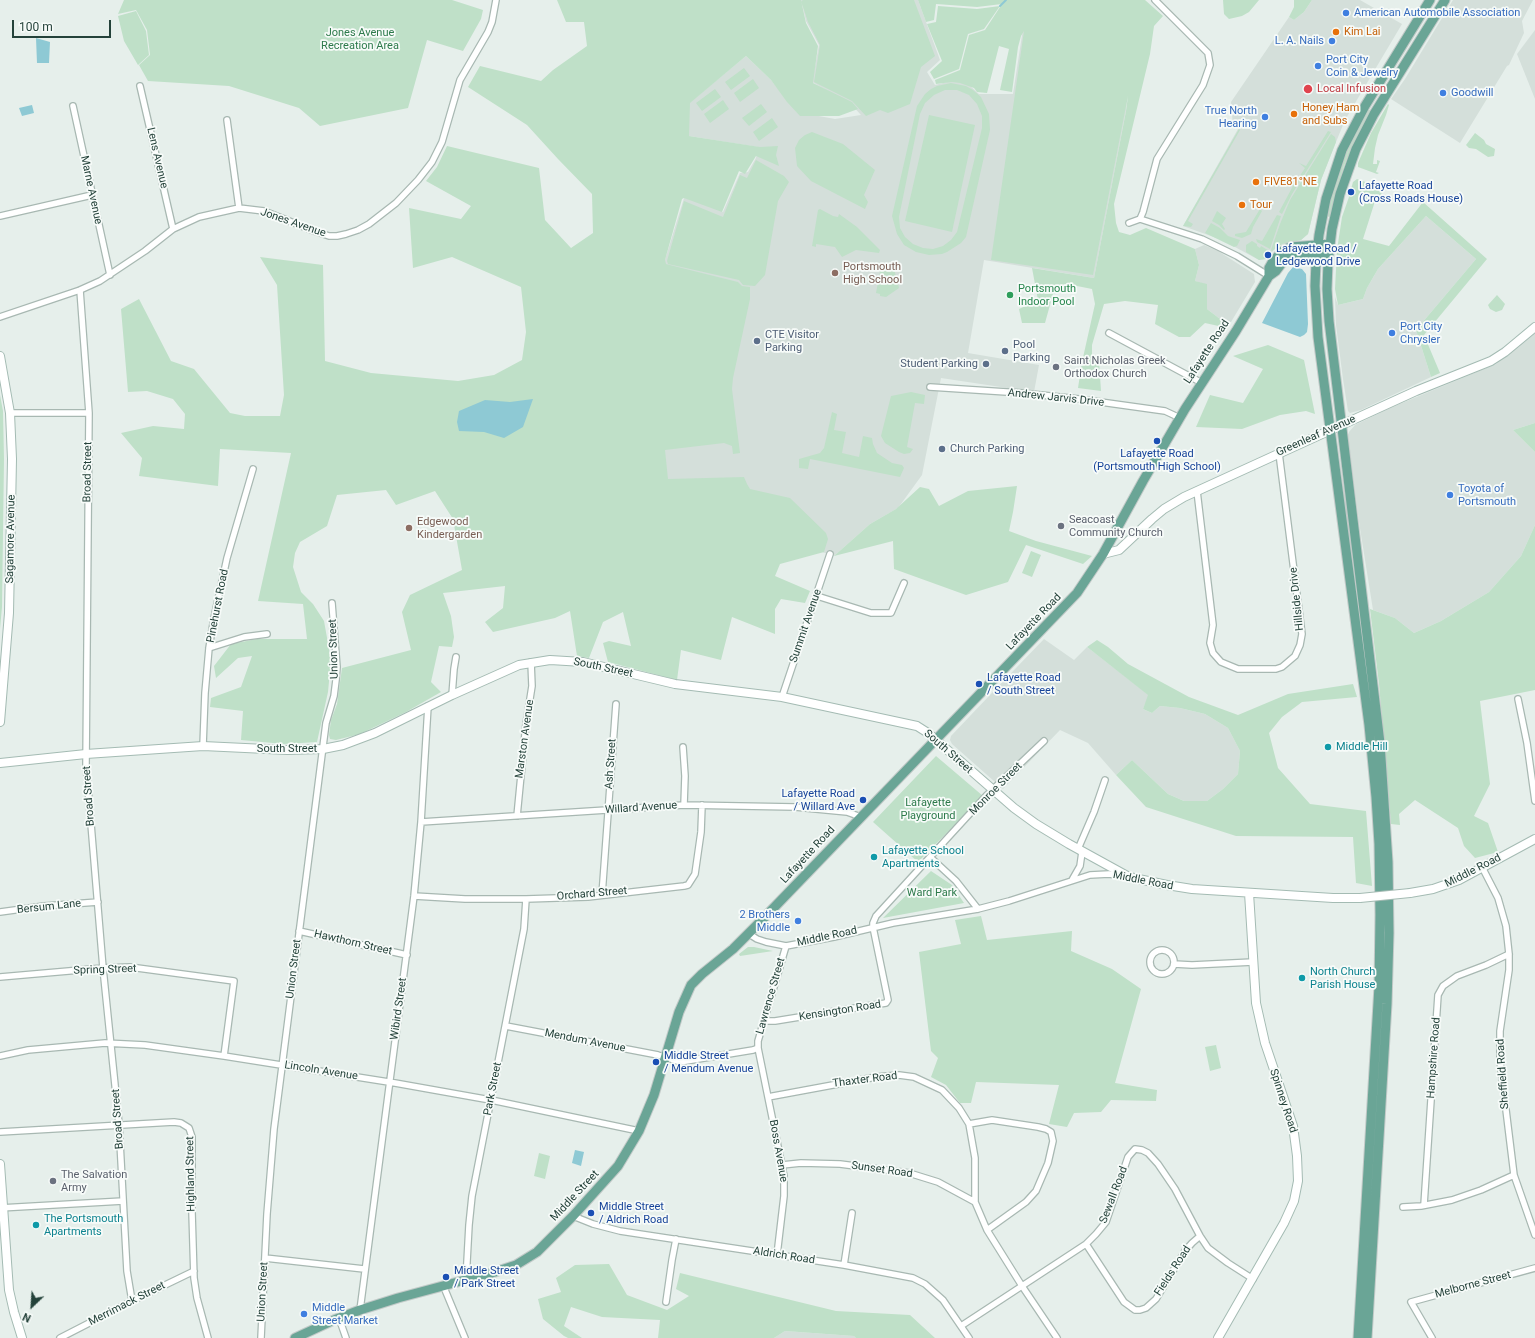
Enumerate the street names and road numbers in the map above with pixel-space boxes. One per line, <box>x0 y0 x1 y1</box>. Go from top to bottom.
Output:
street label: Lens Avenue <box>144 126 170 190</box>
street label: Marne Avenue <box>77 154 105 226</box>
street label: Jones Avenue <box>258 206 328 240</box>
street label: Lafayette Road <box>1181 318 1233 386</box>
street label: Andrew Jarvis Drive <box>1007 386 1105 410</box>
street label: Greenleaf Avenue <box>1274 413 1358 459</box>
street label: Broad Street <box>81 442 95 502</box>
street label: Sagamore Avenue <box>4 495 18 583</box>
street label: Hillside Drive <box>1287 567 1307 631</box>
street label: Pinehurst Road <box>204 568 232 644</box>
street label: Summit Avenue <box>787 588 825 664</box>
street label: Lafayette Road <box>1004 591 1064 653</box>
street label: Union Street <box>326 619 342 679</box>
street label: South Street <box>572 655 634 681</box>
street label: Marston Avenue <box>513 699 537 779</box>
street label: South Street <box>921 727 975 777</box>
street label: Ash Street <box>603 738 619 790</box>
street label: South Street <box>257 742 317 756</box>
street label: Monroe Street <box>967 760 1025 818</box>
street label: Broad Street <box>80 765 98 827</box>
street label: Willard Avenue <box>604 799 678 817</box>
street label: Lafayette Road <box>778 824 838 886</box>
street label: Middle Road <box>1443 851 1503 891</box>
street label: Middle Road <box>1112 869 1174 893</box>
street label: Orchard Street <box>556 884 628 904</box>
street label: Bersum Lane <box>16 897 82 917</box>
street label: Middle Road <box>796 924 858 950</box>
street label: Hawthorn Street <box>313 928 393 958</box>
street label: Union Street <box>284 938 304 1000</box>
street label: Lawrence Street <box>754 956 788 1036</box>
street label: Spring Street <box>73 962 137 978</box>
street label: Wibird Street <box>388 977 410 1041</box>
street label: Kensington Road <box>798 998 882 1024</box>
street label: Hampshire Road <box>1425 1017 1443 1099</box>
street label: Mendum Avenue <box>543 1027 627 1055</box>
street label: Sheffield Road <box>1494 1038 1512 1110</box>
street label: Lincoln Avenue <box>283 1059 359 1083</box>
street label: Park Street <box>481 1061 505 1117</box>
street label: Spinney Road <box>1266 1067 1300 1135</box>
street label: Thaxter Road <box>832 1069 898 1091</box>
street label: Broad Street <box>109 1088 127 1150</box>
street label: Boss Avenue <box>766 1119 790 1183</box>
street label: Highland Street <box>184 1136 198 1212</box>
street label: Sunset Road <box>851 1159 913 1181</box>
street label: Sewall Road <box>1097 1165 1131 1225</box>
street label: Middle Street <box>548 1168 602 1224</box>
street label: Fields Road <box>1152 1243 1194 1299</box>
street label: Aldrich Road <box>752 1245 816 1267</box>
street label: Union Street <box>255 1262 271 1322</box>
street label: Melborne Street <box>1434 1269 1512 1301</box>
street label: Merrimack Street <box>86 1279 168 1329</box>

